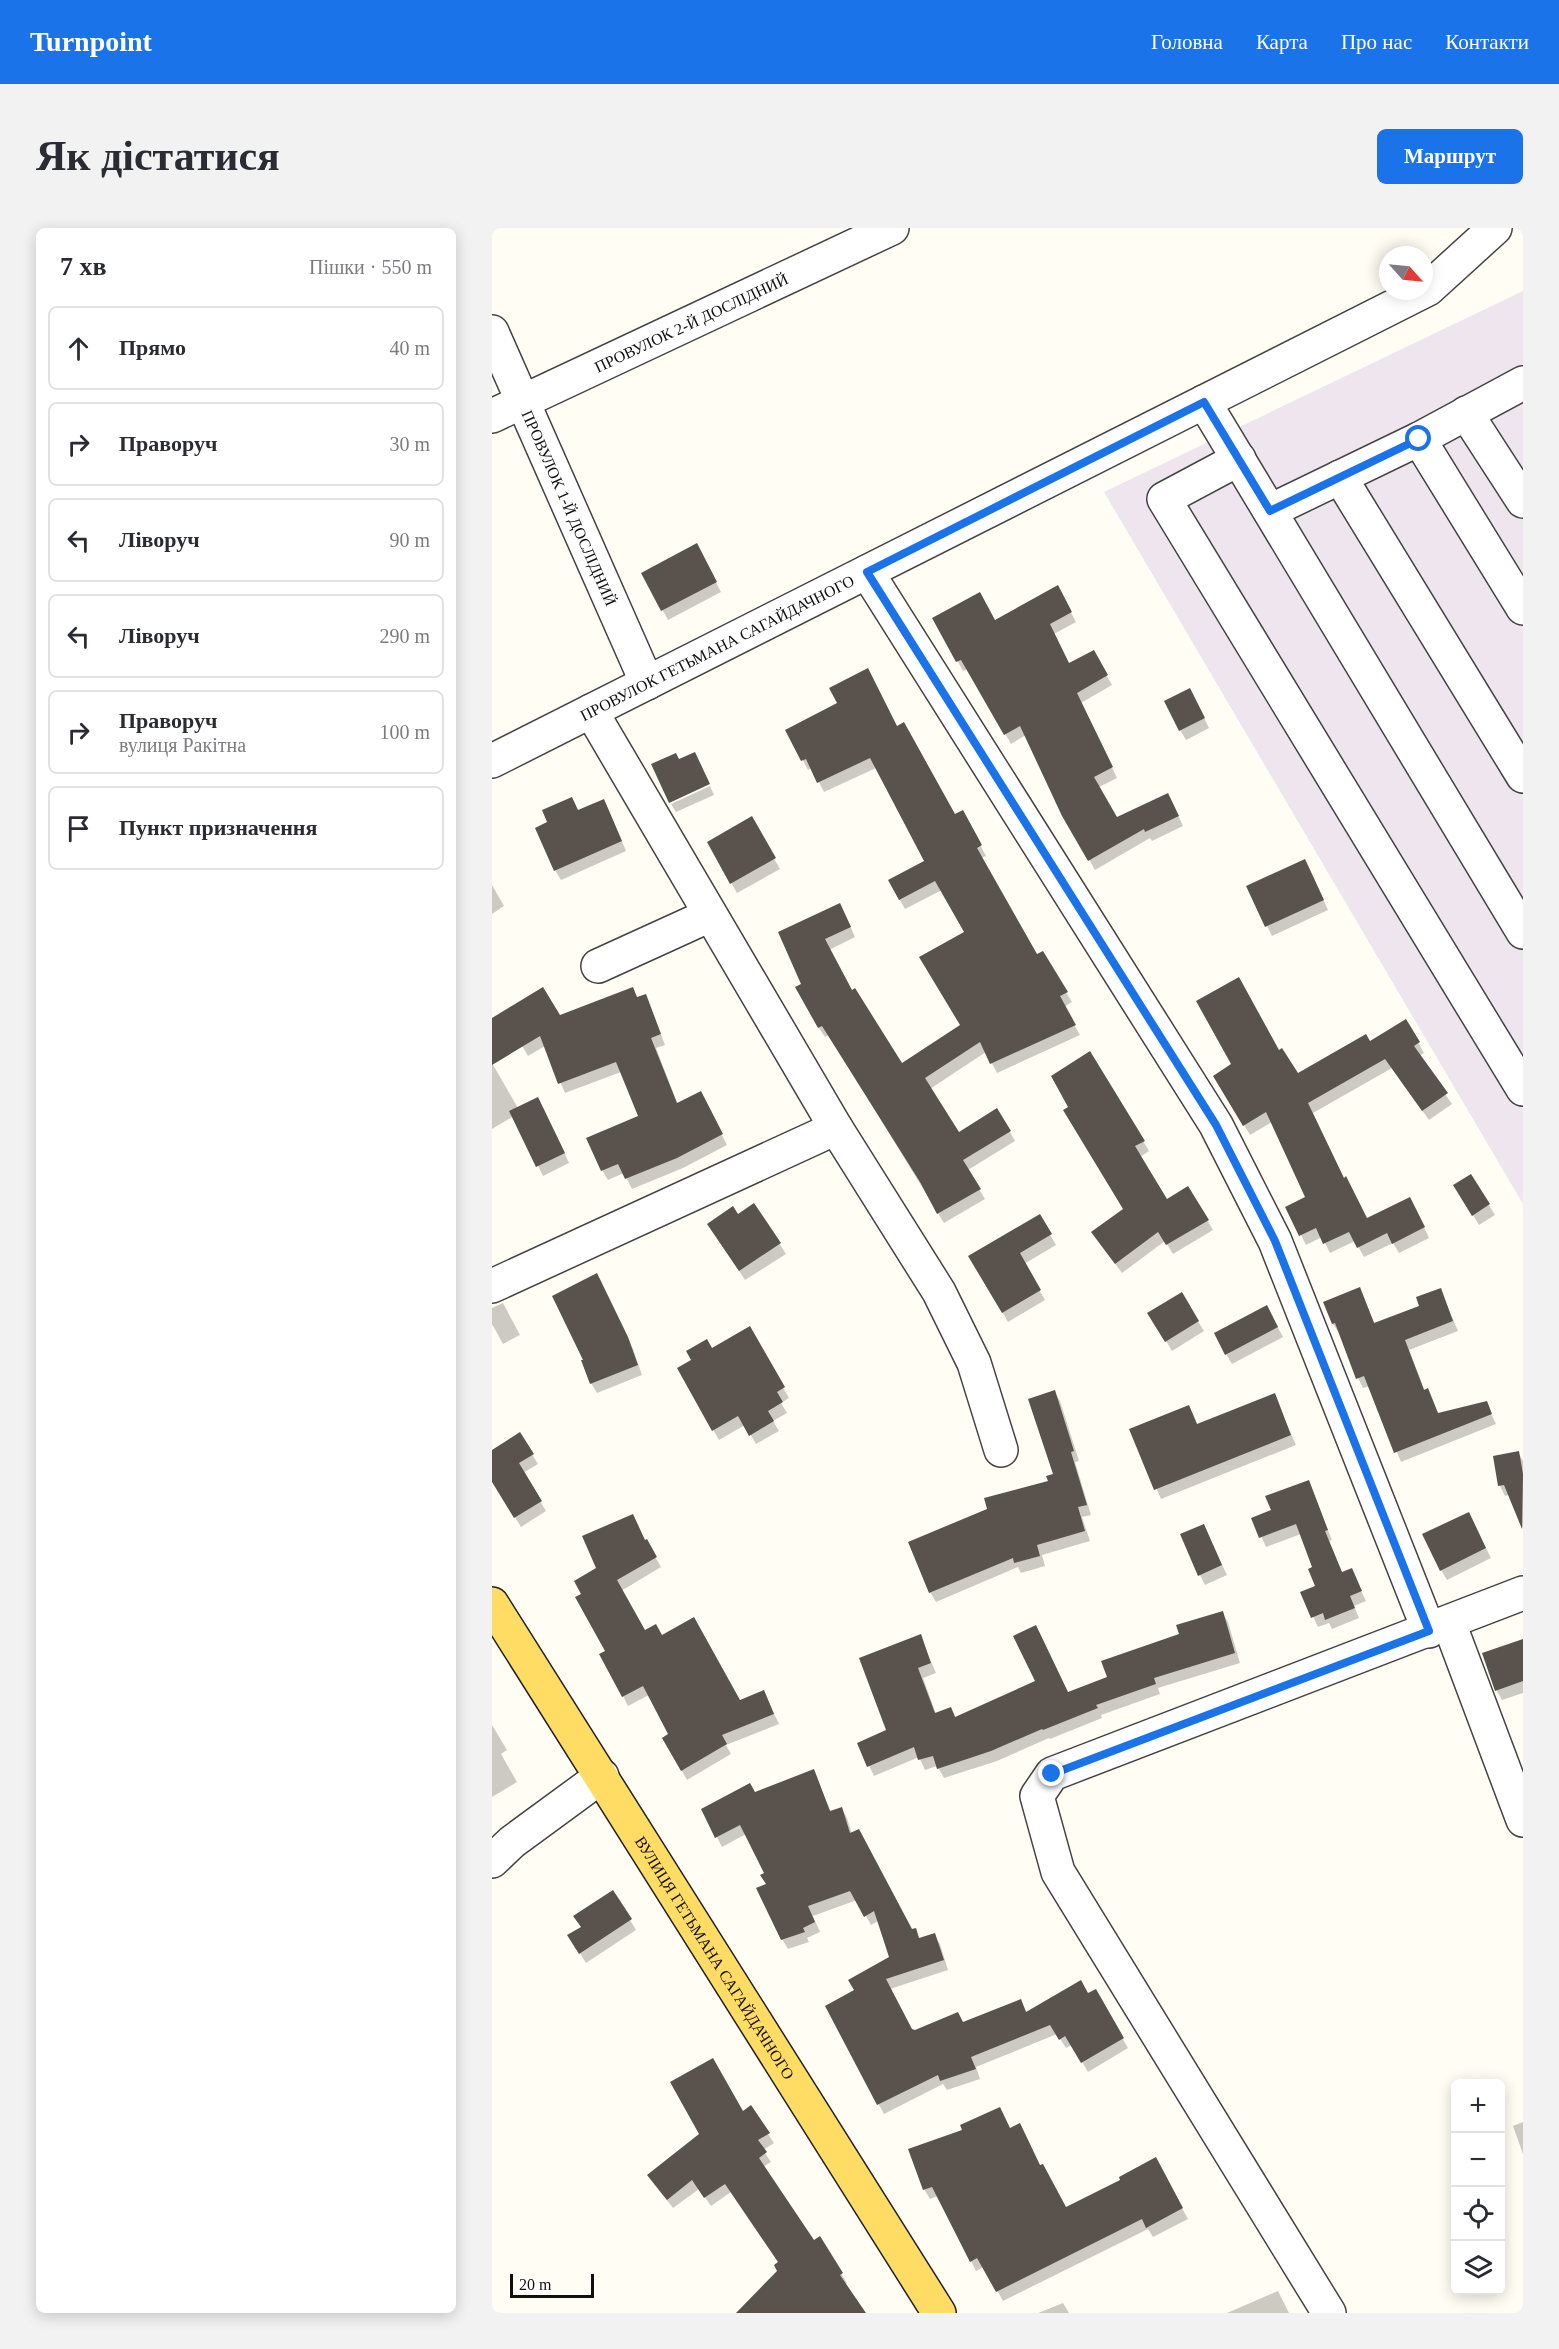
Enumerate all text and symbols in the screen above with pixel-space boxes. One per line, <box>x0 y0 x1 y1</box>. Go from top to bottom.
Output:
text: Turnpoint <box>30 26 152 57</box>
text: Головна <box>1151 30 1223 54</box>
text: Карта <box>1256 30 1308 54</box>
text: Про нас <box>1341 30 1412 54</box>
text: Контакти <box>1445 30 1529 54</box>
button: Маршрут <box>1377 129 1523 184</box>
text: Як дістатися <box>36 133 280 179</box>
north arrow <box>1379 246 1433 300</box>
text: 7 хв <box>60 252 107 281</box>
text: Пішки · 550 m <box>309 256 432 278</box>
street label: ПРОВУЛОК 2-Й ДОСЛІДНИЙ <box>592 269 791 375</box>
icon: ahead <box>62 332 95 365</box>
text: Прямо <box>119 335 186 360</box>
text: 40 m <box>389 337 430 359</box>
street label: ПРОВУЛОК 1-Й ДОСЛІДНИЙ <box>519 407 621 608</box>
route start <box>1405 425 1431 451</box>
icon: right <box>62 428 95 461</box>
text: Праворуч <box>119 431 217 456</box>
text: 30 m <box>389 433 430 455</box>
icon: left <box>62 524 95 557</box>
text: Ліворуч <box>119 527 200 552</box>
text: 90 m <box>389 529 430 551</box>
street label: ПРОВУЛОК ГЕТЬМАНА САГАЙДАЧНОГО <box>577 571 857 724</box>
icon: left <box>62 620 95 653</box>
text: Ліворуч <box>119 623 200 648</box>
text: 290 m <box>379 625 430 647</box>
text: Праворуч <box>119 708 217 733</box>
icon: right <box>62 716 95 749</box>
text: 100 m <box>379 721 430 743</box>
text: вулиця Ракітна <box>119 734 246 756</box>
icon: arrive <box>62 812 95 845</box>
text: Пункт призначення <box>119 815 317 840</box>
route end <box>1038 1760 1064 1786</box>
street label: ВУЛИЦЯ ГЕТЬМАНА САГАЙДАЧНОГО <box>632 1833 798 2082</box>
map controls <box>1451 2079 1505 2295</box>
button: + <box>1451 2079 1505 2133</box>
button: − <box>1451 2133 1505 2187</box>
button: locate <box>1451 2187 1505 2241</box>
button: layers <box>1451 2241 1505 2295</box>
scale bar <box>510 2271 594 2298</box>
text: 20 m <box>519 2276 551 2293</box>

